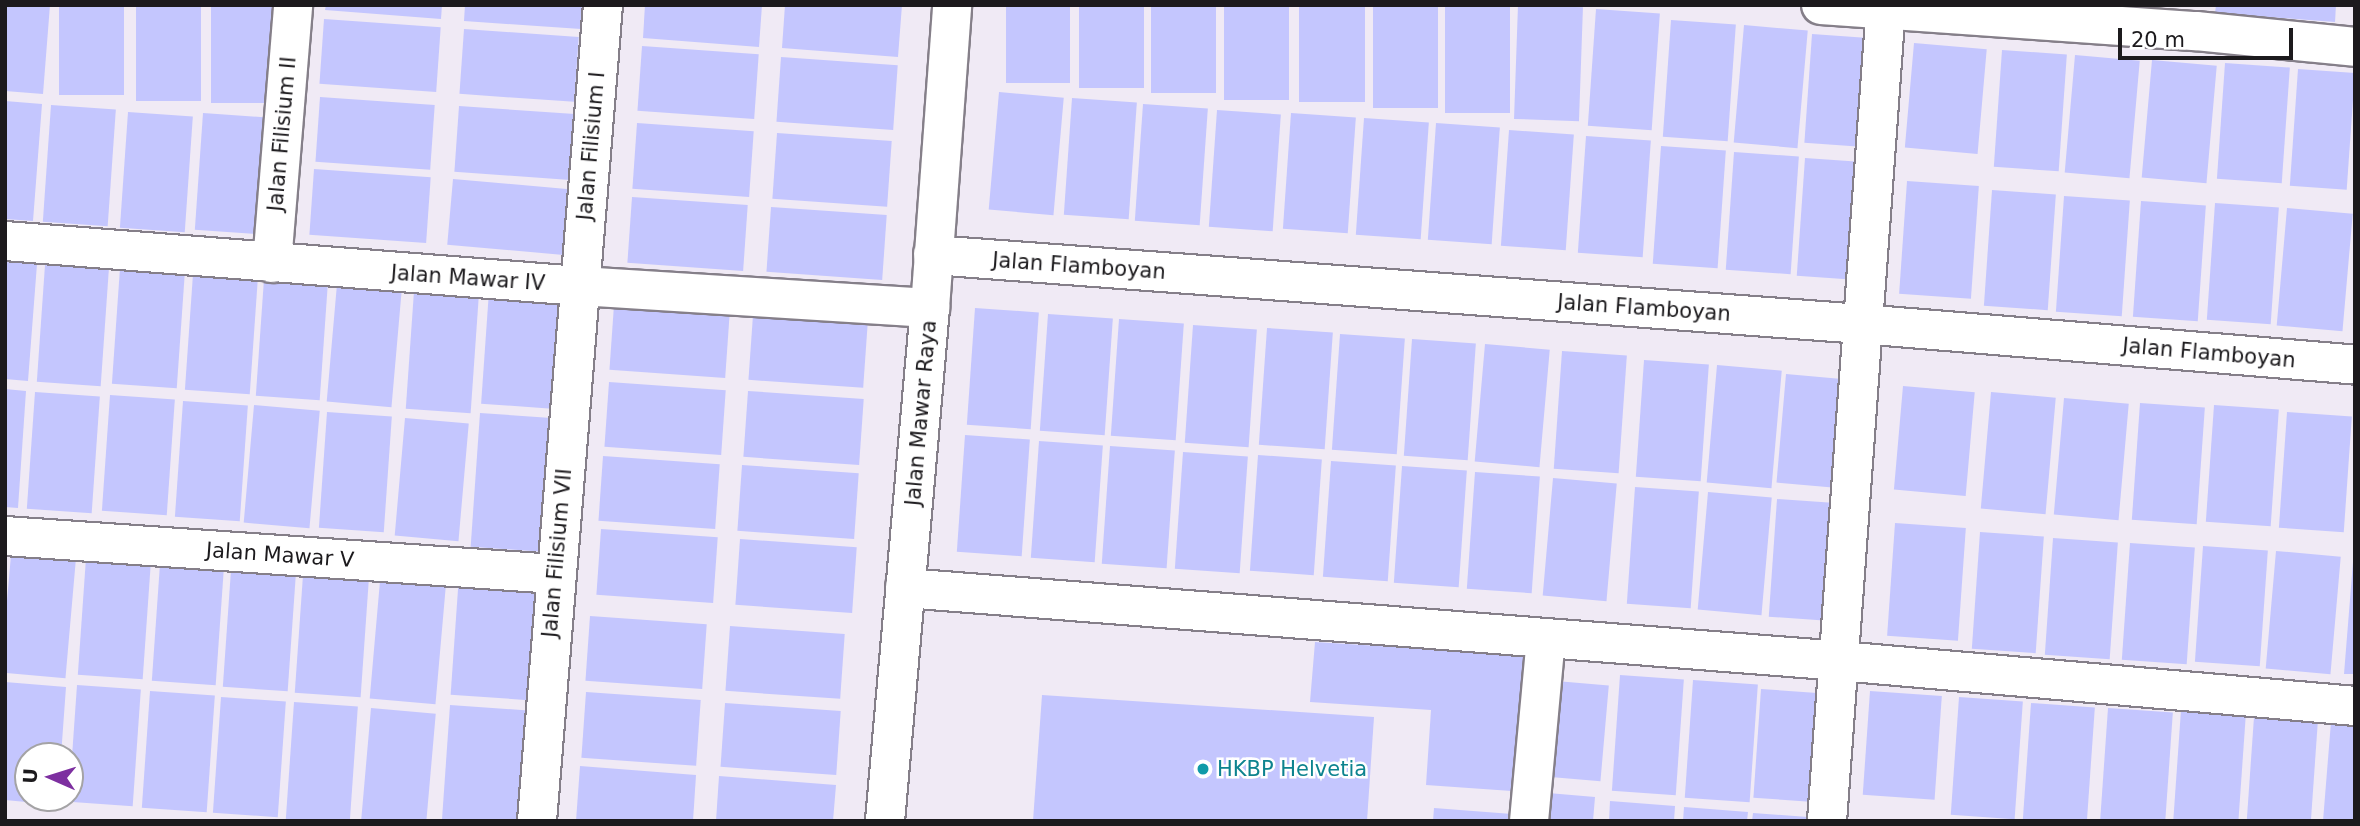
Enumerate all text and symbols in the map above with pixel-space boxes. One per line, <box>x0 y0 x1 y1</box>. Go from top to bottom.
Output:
scale bar <box>2122 14 2297 58</box>
text: 20 m <box>2131 28 2185 52</box>
street label: Jalan Filisium II <box>263 55 301 213</box>
street label: Jalan Filisium I <box>572 71 610 221</box>
street label: Jalan Flamboyan <box>991 247 1167 285</box>
street label: Jalan Mawar IV <box>390 260 546 296</box>
street label: Jalan Flamboyan <box>1556 289 1732 327</box>
street label: Jalan Mawar Raya <box>900 319 942 507</box>
street label: Jalan Flamboyan <box>2121 333 2297 373</box>
street label: Jalan Filisium VII <box>537 467 577 639</box>
street label: Jalan Mawar V <box>205 537 355 573</box>
north arrow <box>14 742 84 812</box>
place label: HKBP Helvetia <box>1217 756 1367 782</box>
marker: HKBP Helvetia <box>1195 761 1211 777</box>
text: U <box>19 768 41 784</box>

